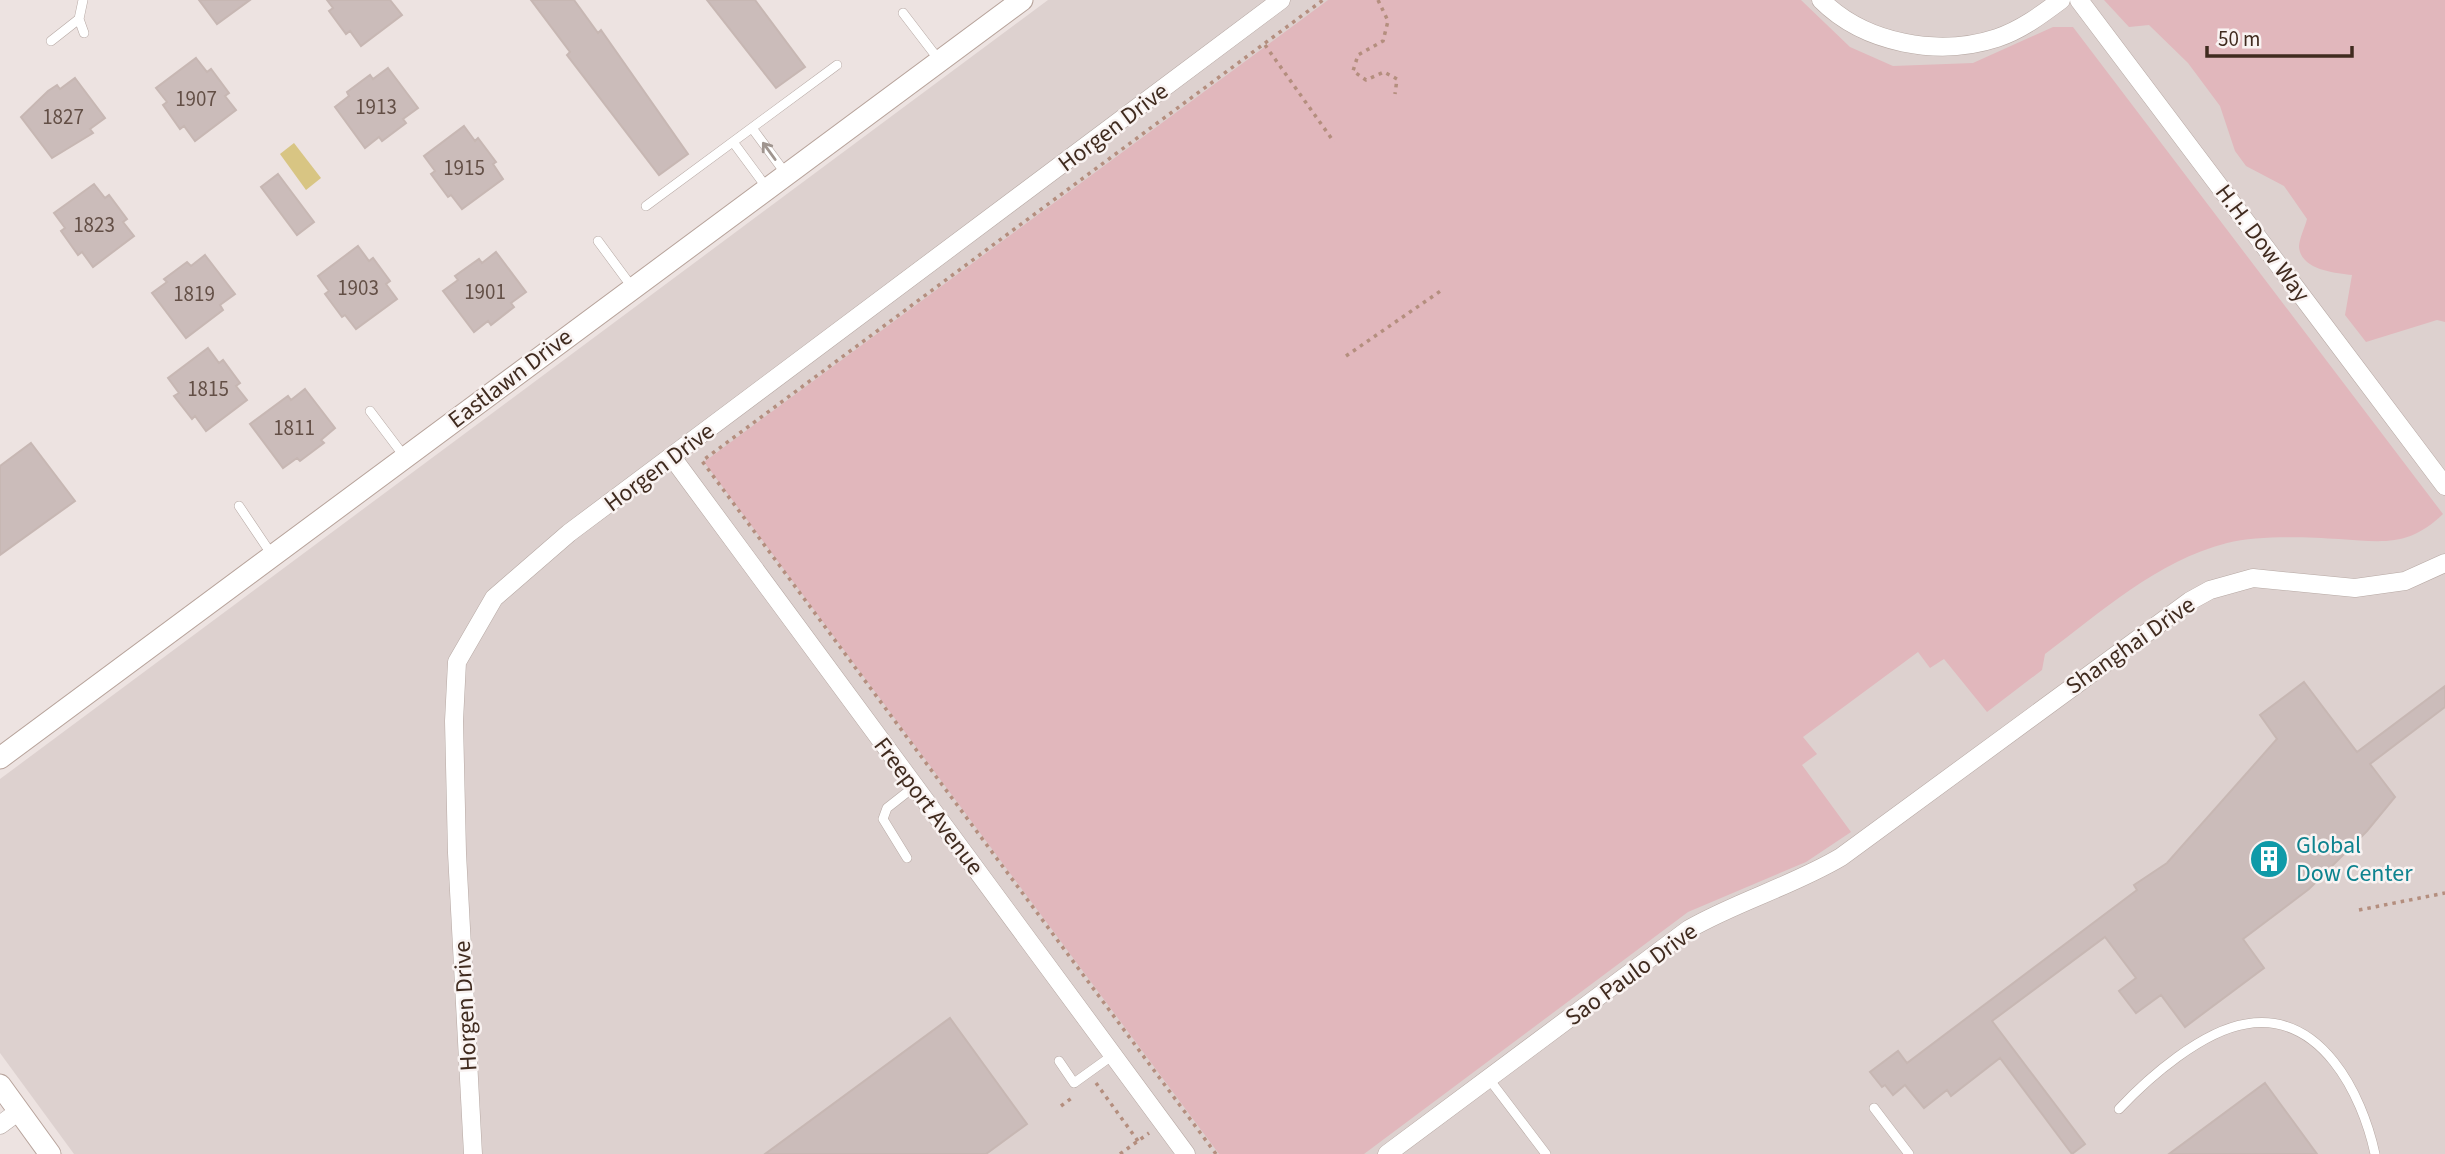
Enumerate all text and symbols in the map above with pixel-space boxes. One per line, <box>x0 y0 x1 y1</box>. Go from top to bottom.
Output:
scale bar <box>2207 14 2352 58</box>
text: 50 m <box>2218 24 2260 54</box>
street label: Horgen Drive <box>1051 74 1176 181</box>
house number: 1907 <box>175 84 217 114</box>
house number: 1913 <box>355 92 397 122</box>
house number: 1827 <box>42 102 84 132</box>
one-way arrow <box>762 142 777 161</box>
house number: 1915 <box>443 153 485 183</box>
street label: H.H. Dow Way <box>2207 177 2319 310</box>
house number: 1823 <box>73 210 115 240</box>
house number: 1903 <box>337 273 379 303</box>
house number: 1901 <box>464 277 506 307</box>
house number: 1819 <box>173 279 215 309</box>
street label: Eastlawn Drive <box>441 320 580 437</box>
house number: 1815 <box>187 374 229 404</box>
house number: 1811 <box>273 413 315 443</box>
street label: Horgen Drive <box>597 414 722 521</box>
street label: Shanghai Drive <box>2058 588 2202 703</box>
street label: Freeport Avenue <box>865 730 992 883</box>
place label: Global Dow Center <box>2296 828 2413 891</box>
building icon: Global Dow Center <box>2248 838 2290 880</box>
street label: Sao Paulo Drive <box>1558 914 1705 1035</box>
street label: Horgen Drive <box>445 940 486 1072</box>

